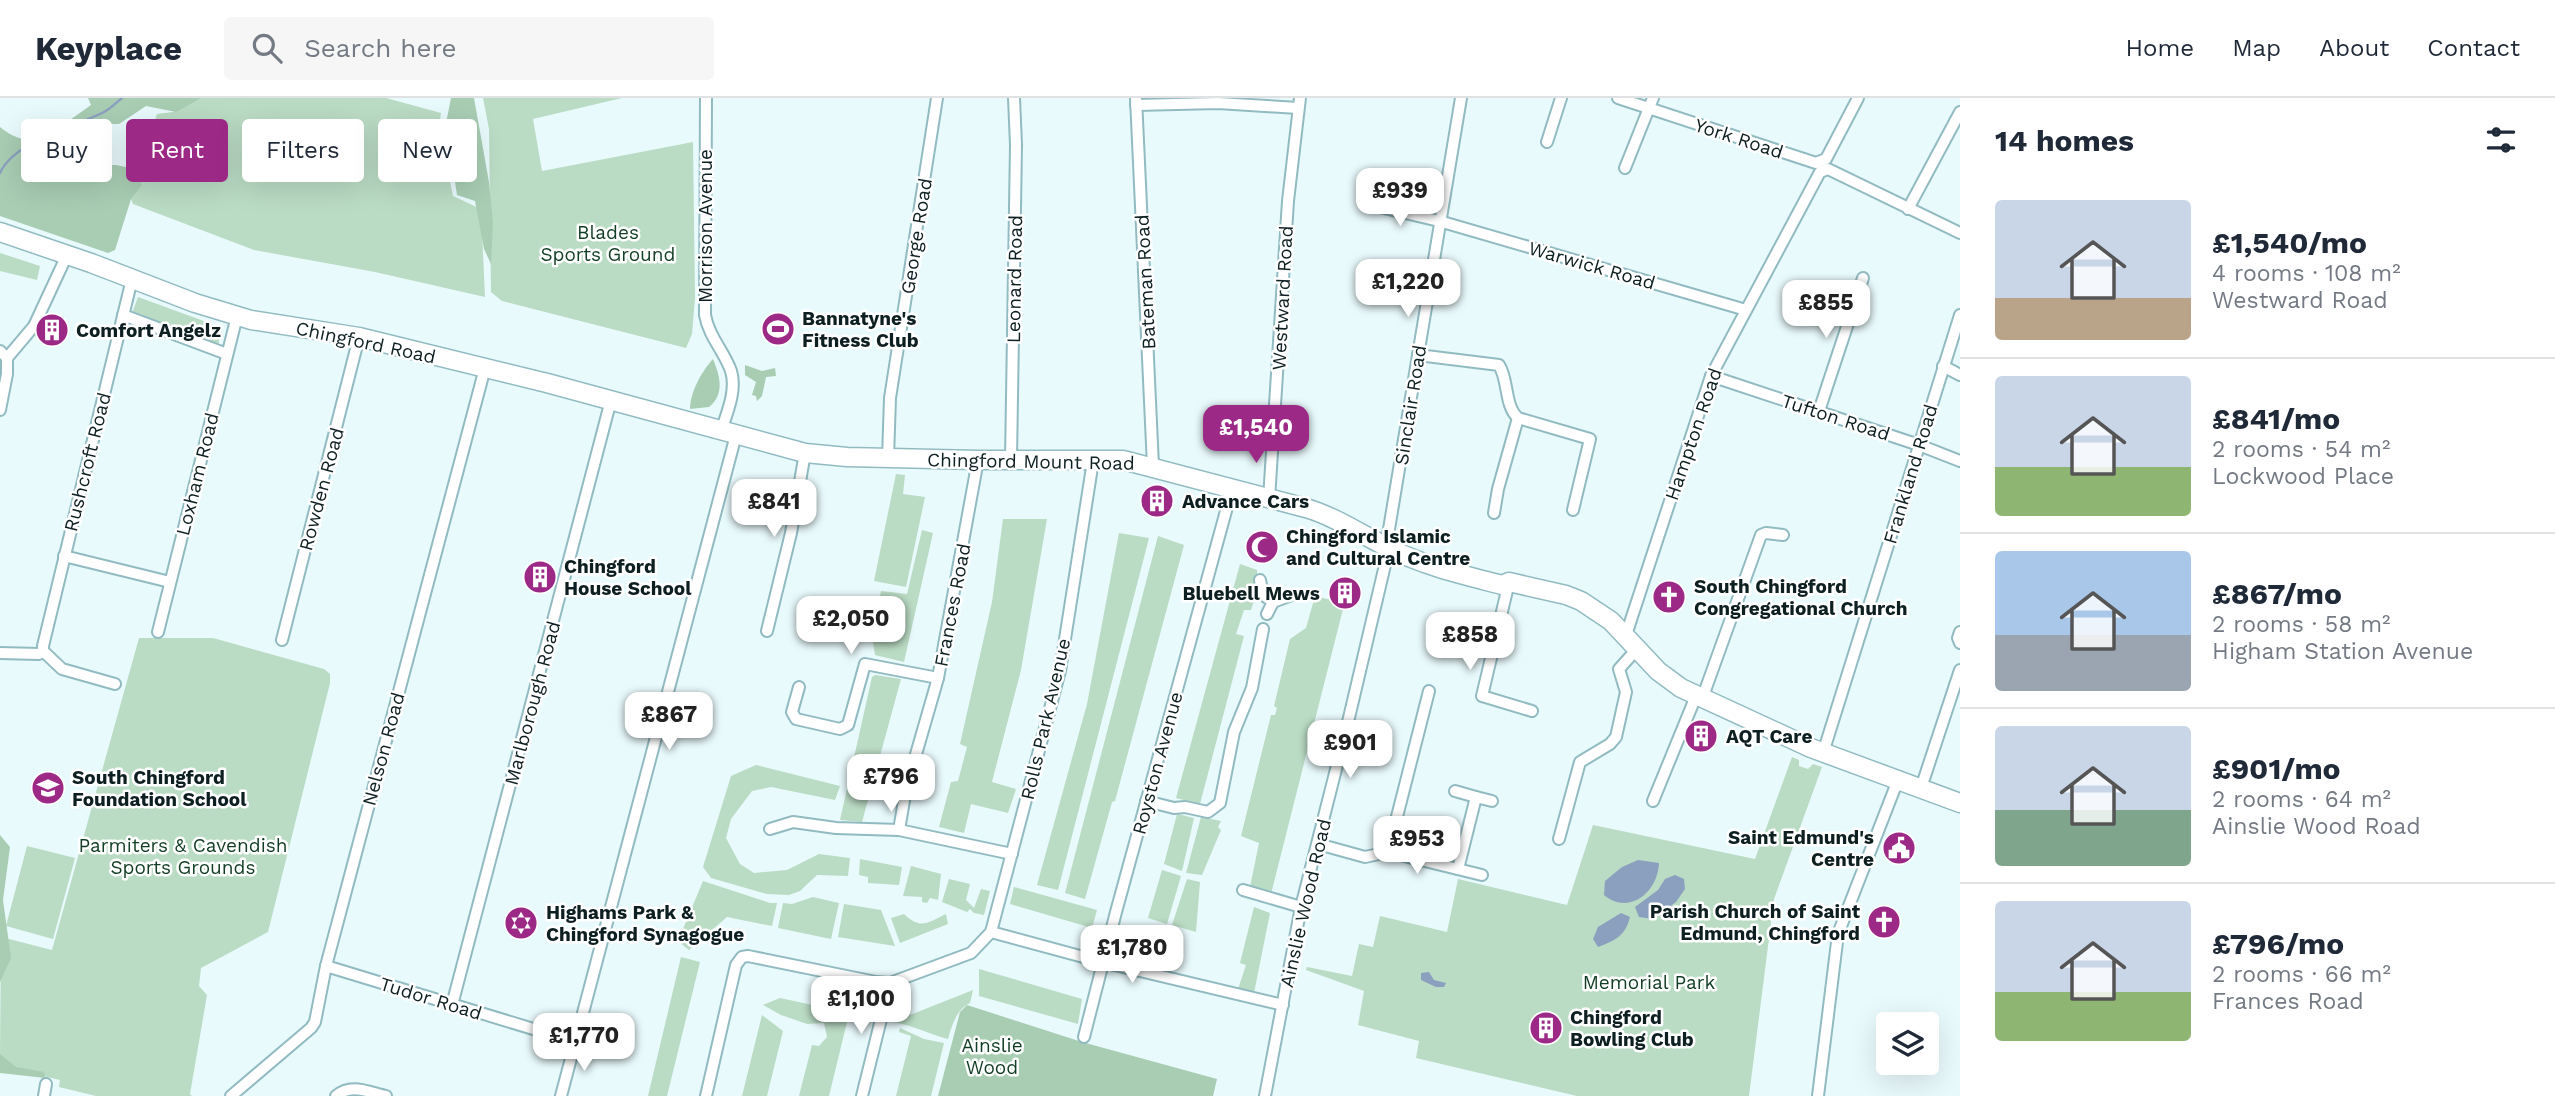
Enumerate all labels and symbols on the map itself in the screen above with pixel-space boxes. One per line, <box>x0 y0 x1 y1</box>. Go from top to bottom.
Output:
street label: York Road <box>1692 113 1786 164</box>
street label: Morrison Avenue <box>694 149 717 303</box>
pin: £939 <box>1359 169 1441 228</box>
street label: George Road <box>896 176 937 296</box>
street label: Bateman Road <box>1130 214 1161 350</box>
street label: Leonard Road <box>1002 215 1027 343</box>
park label: Blades Sports Ground <box>540 221 676 266</box>
street label: Westward Road <box>1267 225 1298 371</box>
street label: Warwick Road <box>1526 236 1658 295</box>
pin: £1,220 <box>1351 260 1465 319</box>
pin: £855 <box>1785 280 1867 340</box>
place label: Bannatyne's Fitness Club <box>802 307 919 352</box>
sports icon: Bannatyne's Fitness Club <box>759 310 797 348</box>
building icon: Comfort Angelz <box>33 311 71 349</box>
street label: Chingford Road <box>294 316 438 369</box>
place label: Comfort Angelz <box>76 319 221 342</box>
street label: Sinclair Road <box>1390 343 1431 467</box>
street label: Hampton Road <box>1660 365 1727 503</box>
street label: Tufton Road <box>1779 389 1893 446</box>
street label: Rushcroft Road <box>59 390 116 534</box>
street label: Frankland Road <box>1878 402 1943 547</box>
pin: £1,540 <box>1199 406 1313 465</box>
street label: Loxham Road <box>171 410 224 538</box>
street label: Rowden Road <box>294 425 349 553</box>
street label: Chingford Mount Road <box>927 448 1135 475</box>
pin: £841 <box>733 480 815 539</box>
building icon: Advance Cars <box>1138 482 1176 520</box>
place label: Advance Cars <box>1182 490 1309 513</box>
place label: Chingford Islamic and Cultural Centre <box>1286 525 1470 570</box>
mosque icon: Chingford Islamic and Cultural Centre <box>1243 528 1281 566</box>
street label: Frances Road <box>929 541 976 669</box>
place label: Chingford House School <box>564 555 692 600</box>
building icon: Chingford House School <box>521 558 559 596</box>
building icon: Bluebell Mews <box>1326 574 1364 612</box>
place label: South Chingford Congregational Church <box>1694 575 1908 620</box>
church icon: South Chingford Congregational Church <box>1650 578 1688 616</box>
place label: Bluebell Mews <box>1182 582 1320 605</box>
pin: £2,050 <box>794 596 908 656</box>
pin: £858 <box>1429 612 1511 672</box>
street label: Marlborough Road <box>499 619 565 788</box>
street label: Rolls Park Avenue <box>1016 636 1075 802</box>
street label: Royston Avenue <box>1127 689 1188 837</box>
street label: Nelson Road <box>357 690 410 808</box>
pin: £867 <box>628 692 710 752</box>
building icon: AQT Care <box>1682 717 1720 755</box>
pin: £901 <box>1309 720 1391 780</box>
place label: AQT Care <box>1726 725 1812 748</box>
pin: £796 <box>850 754 932 814</box>
place label: South Chingford Foundation School <box>72 766 247 811</box>
school or university icon: South Chingford Foundation School <box>29 769 67 807</box>
pin: £953 <box>1376 816 1458 876</box>
street label: Ainslie Wood Road <box>1275 817 1336 990</box>
place label: Saint Edmund's Centre <box>1728 826 1874 871</box>
public building icon: Saint Edmund's Centre <box>1880 829 1918 867</box>
park label: Parmiters & Cavendish Sports Grounds <box>78 834 288 879</box>
place label: Parish Church of Saint Edmund, Chingford <box>1650 900 1861 945</box>
place label: Highams Park & Chingford Synagogue <box>546 901 744 946</box>
church icon: Parish Church of Saint Edmund, Chingford <box>1865 903 1903 941</box>
synagogue icon: Highams Park & Chingford Synagogue <box>502 904 540 942</box>
pin: £1,780 <box>1075 926 1189 985</box>
park label: Memorial Park <box>1583 971 1716 994</box>
street label: Tudor Road <box>377 972 485 1025</box>
pin: £1,100 <box>804 976 918 1036</box>
place label: Chingford Bowling Club <box>1570 1006 1694 1051</box>
building icon: Chingford Bowling Club <box>1527 1009 1565 1047</box>
pin: £1,770 <box>527 1014 641 1073</box>
park label: Ainslie Wood <box>961 1034 1023 1079</box>

